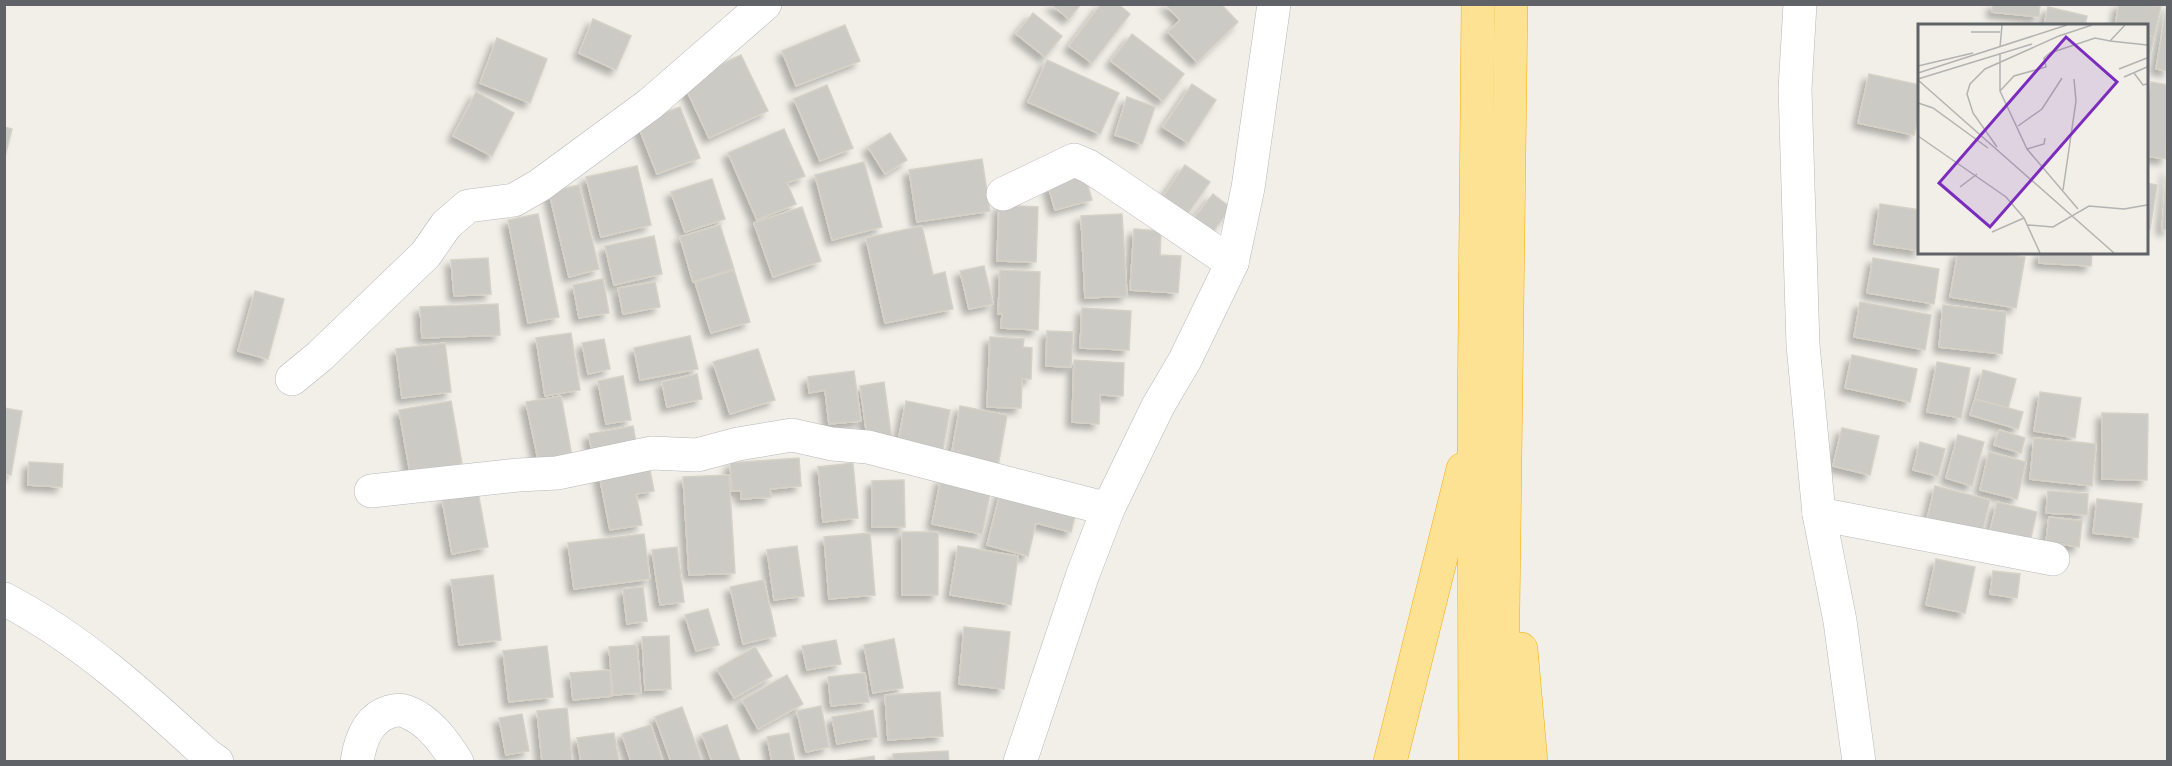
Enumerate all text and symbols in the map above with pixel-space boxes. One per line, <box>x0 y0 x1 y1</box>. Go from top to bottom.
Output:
inset map <box>1918 24 2148 254</box>

